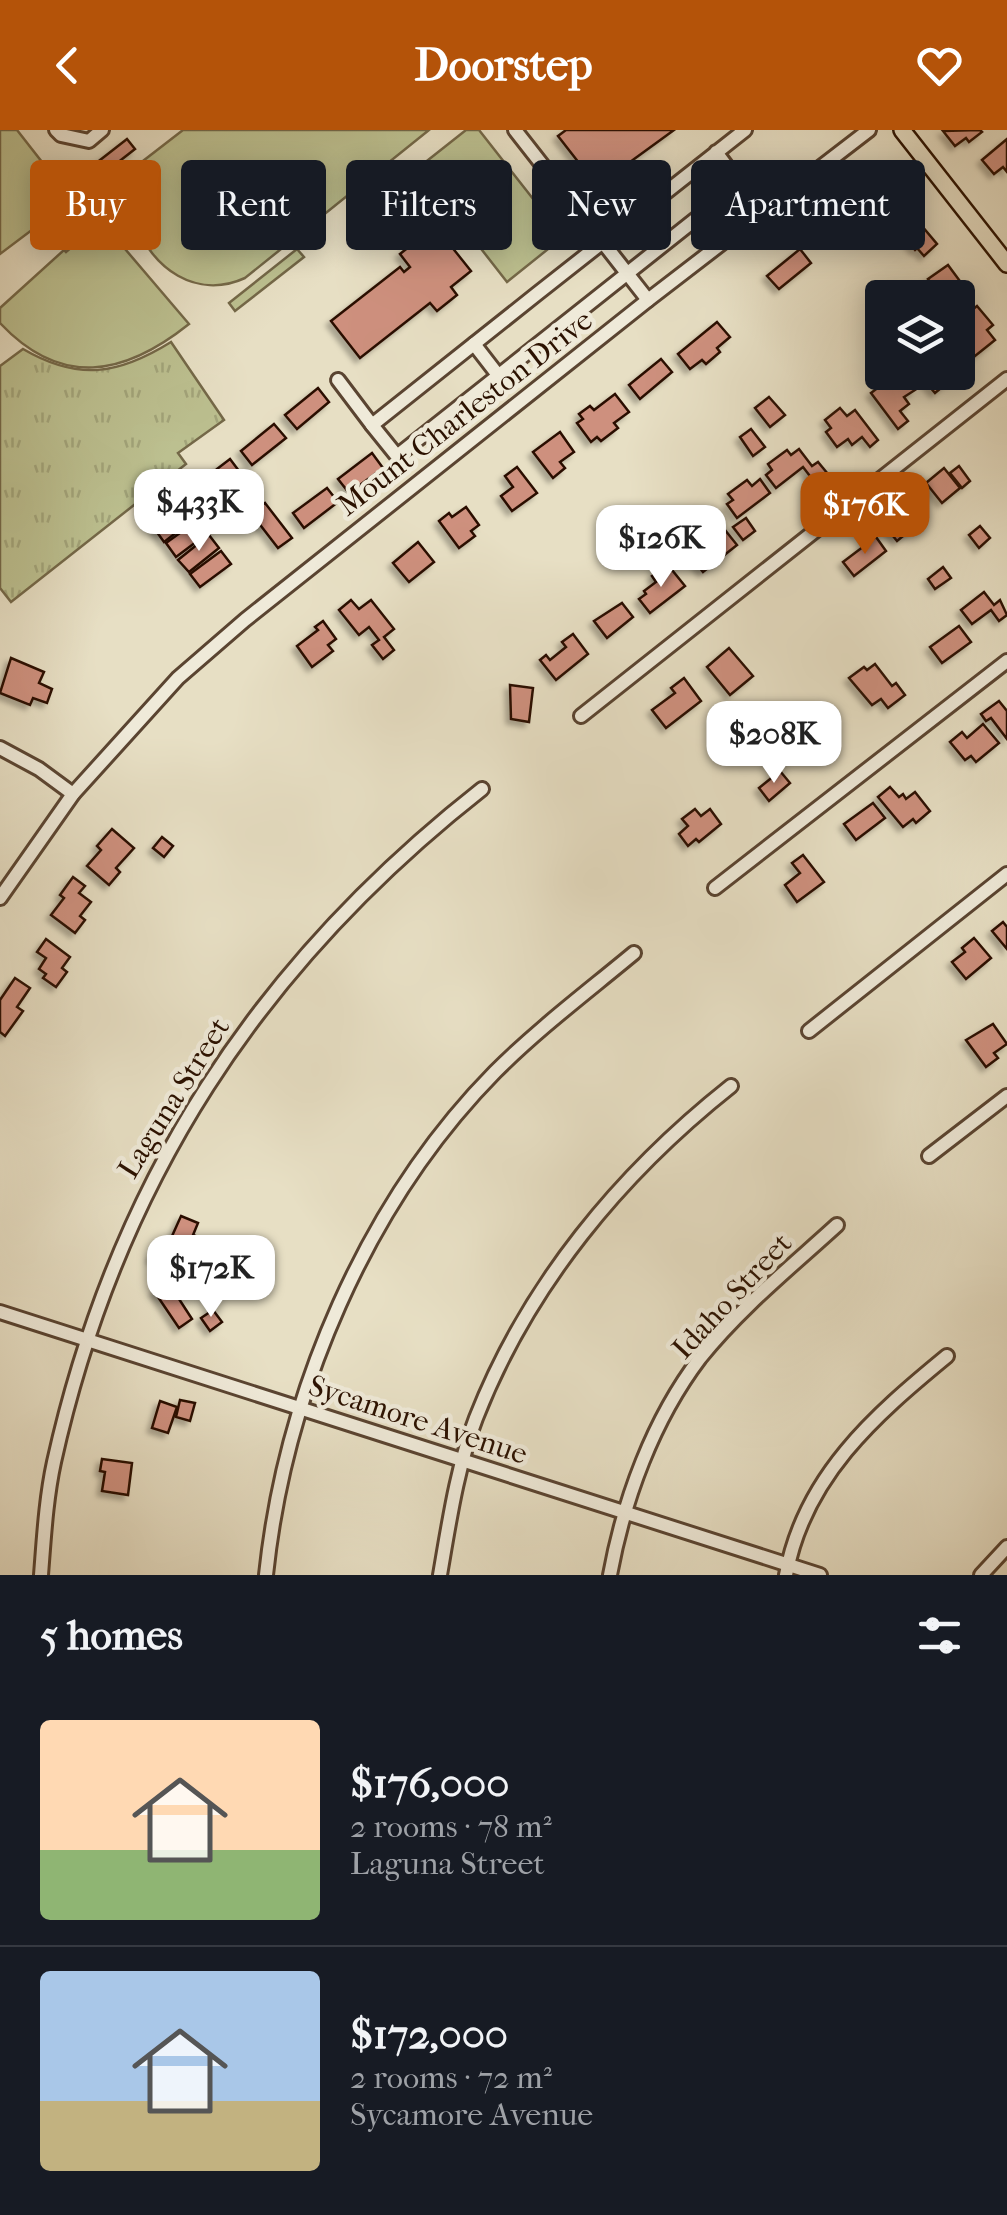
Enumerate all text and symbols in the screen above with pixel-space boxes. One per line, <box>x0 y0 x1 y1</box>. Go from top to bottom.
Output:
icon: back <box>40 38 95 93</box>
icon: heart <box>912 38 967 93</box>
text: Doorstep <box>414 39 593 92</box>
chip: Buy <box>30 160 161 250</box>
chip: Rent <box>181 160 326 250</box>
chip: Filters <box>346 160 512 250</box>
chip: New <box>532 160 671 250</box>
chip: Apartment <box>691 160 925 250</box>
map controls <box>865 280 975 390</box>
button: layers <box>865 280 975 390</box>
street label: Mount Charleston Drive <box>331 303 599 523</box>
pin: $433K <box>129 469 269 554</box>
pin: $176K <box>795 472 935 557</box>
text: $433K <box>156 483 242 520</box>
text: $176K <box>822 486 908 523</box>
pin: $126K <box>591 505 731 590</box>
text: $126K <box>618 519 704 556</box>
pin: $208K <box>704 701 844 786</box>
text: $208K <box>728 715 820 752</box>
street label: Laguna Street <box>111 1011 237 1185</box>
street label: Idaho Street <box>665 1226 799 1366</box>
pin: $172K <box>141 1235 281 1320</box>
text: $172K <box>169 1249 253 1286</box>
street label: Sycamore Avenue <box>304 1368 532 1472</box>
icon: filters <box>912 1608 967 1663</box>
text: 5 homes <box>40 1611 183 1660</box>
text: $176,000 <box>350 1759 509 1808</box>
icon: home <box>120 1760 240 1880</box>
text: 2 rooms · 78 m² <box>350 1808 552 1845</box>
text: Laguna Street <box>350 1845 545 1882</box>
text: $172,000 <box>350 2010 508 2059</box>
icon: home <box>120 2011 240 2131</box>
text: 2 rooms · 72 m² <box>350 2059 552 2096</box>
text: Sycamore Avenue <box>350 2096 593 2133</box>

